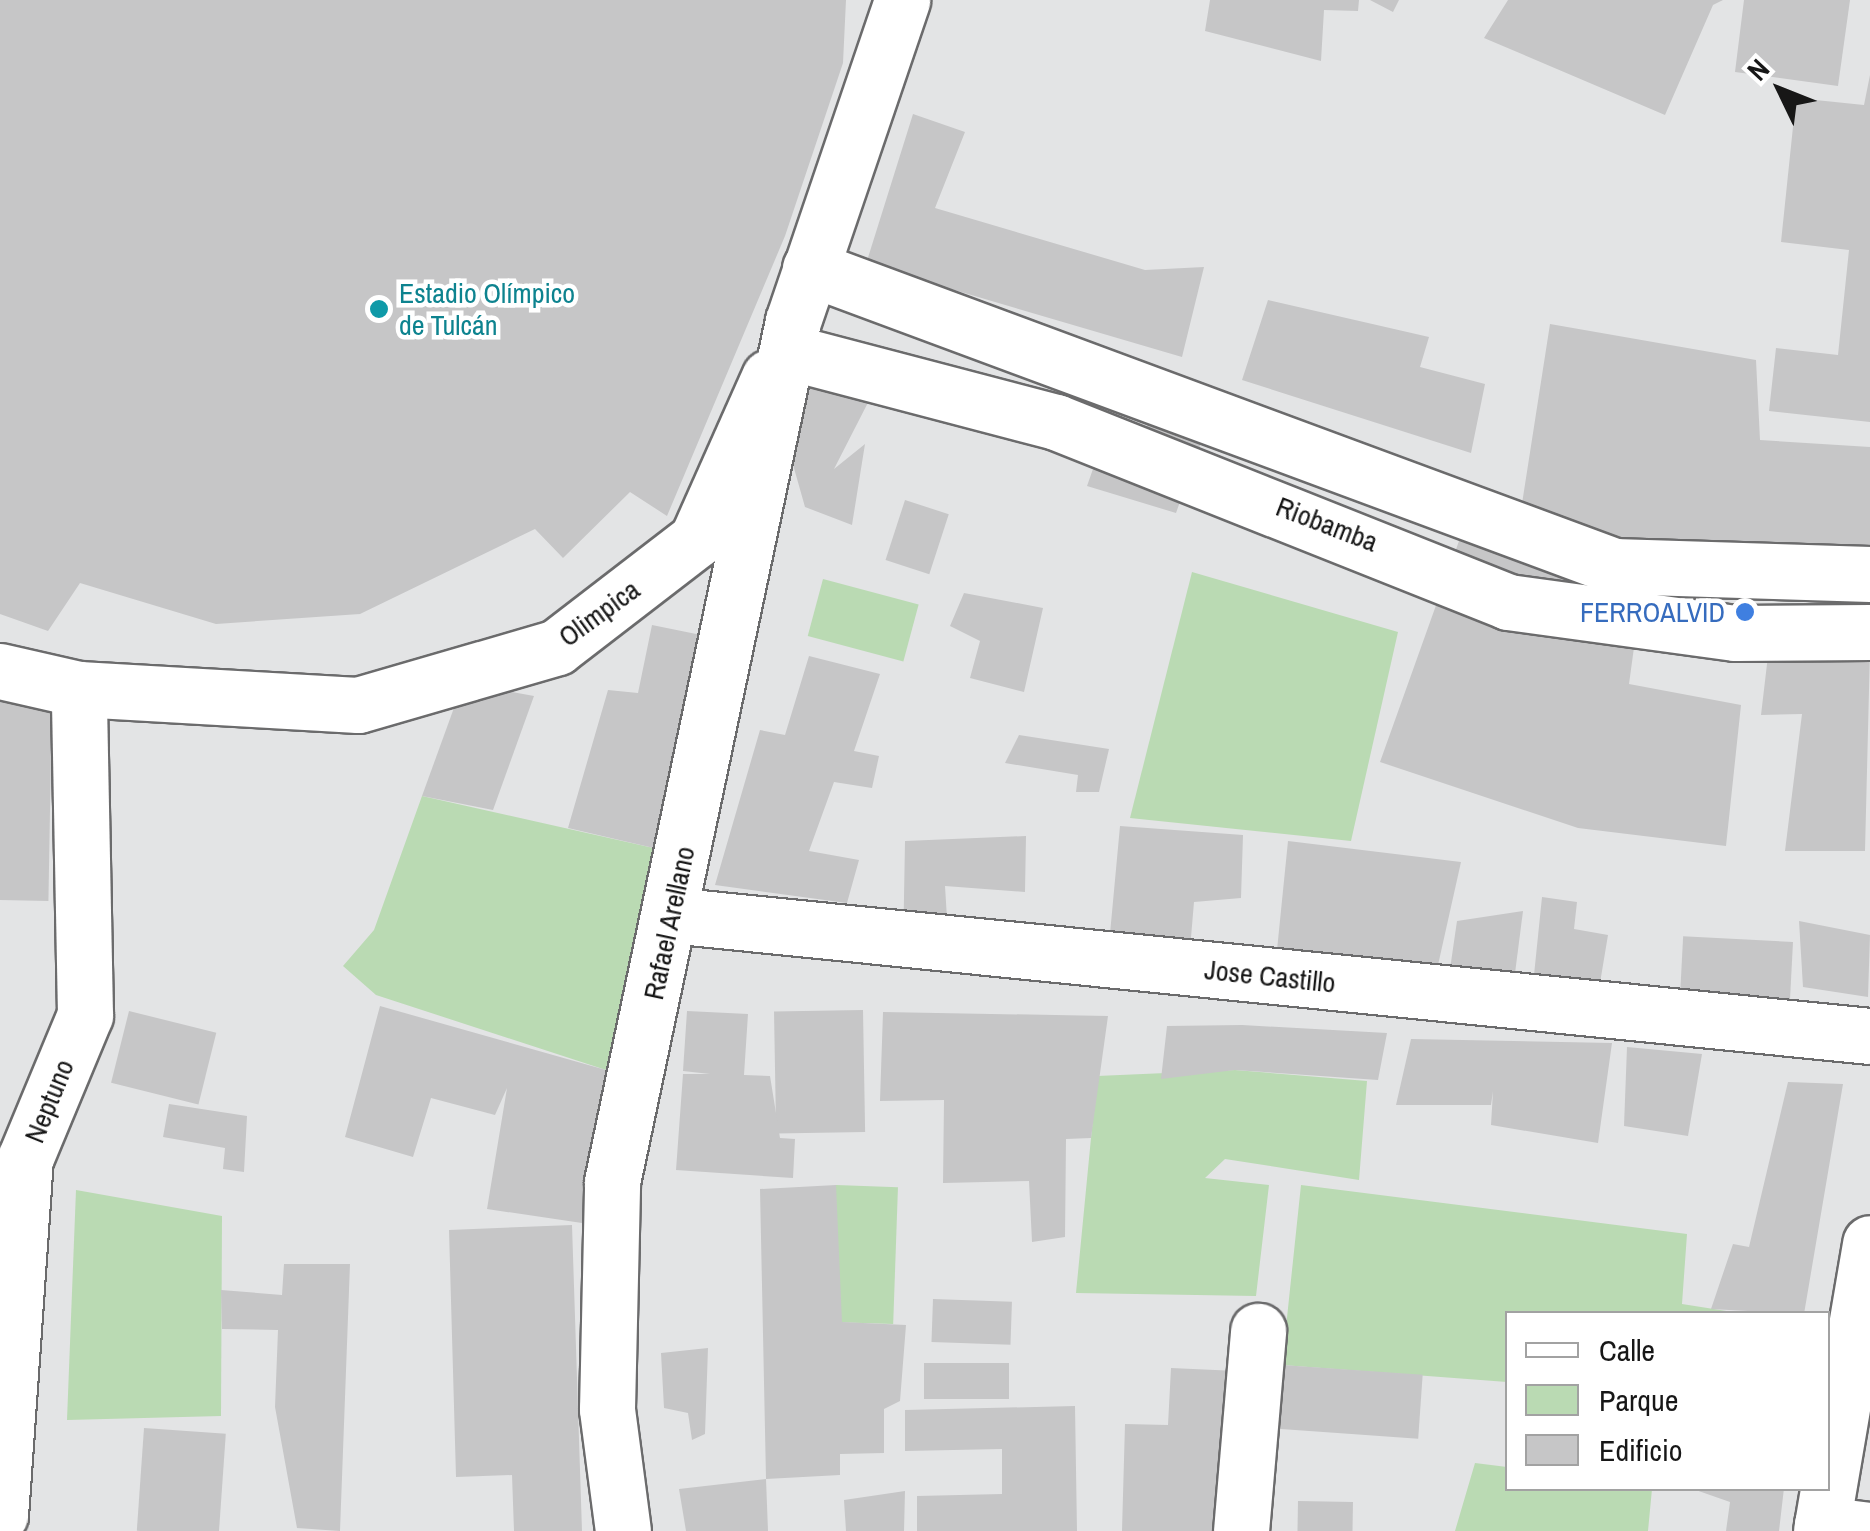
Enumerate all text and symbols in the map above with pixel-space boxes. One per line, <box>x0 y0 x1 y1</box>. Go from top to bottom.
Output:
north arrow <box>1730 40 1830 140</box>
text: N <box>1739 51 1778 89</box>
place label: Estadio Olímpico de Tulcán <box>399 276 575 342</box>
marker: Estadio Olímpico de Tulcán <box>368 298 390 320</box>
street label: Riobamba <box>1272 489 1382 559</box>
street label: Olimpica <box>552 572 646 654</box>
place label: FERROALVID <box>1580 595 1725 629</box>
marker: FERROALVID <box>1734 601 1756 623</box>
street label: Rafael Arellano <box>636 843 702 1003</box>
street label: Jose Castillo <box>1203 952 1337 1000</box>
street label: Neptuno <box>17 1054 81 1148</box>
legend <box>1505 1311 1830 1491</box>
text: Calle <box>1599 1330 1655 1370</box>
text: Parque <box>1599 1380 1678 1420</box>
text: Edificio <box>1599 1430 1682 1470</box>

